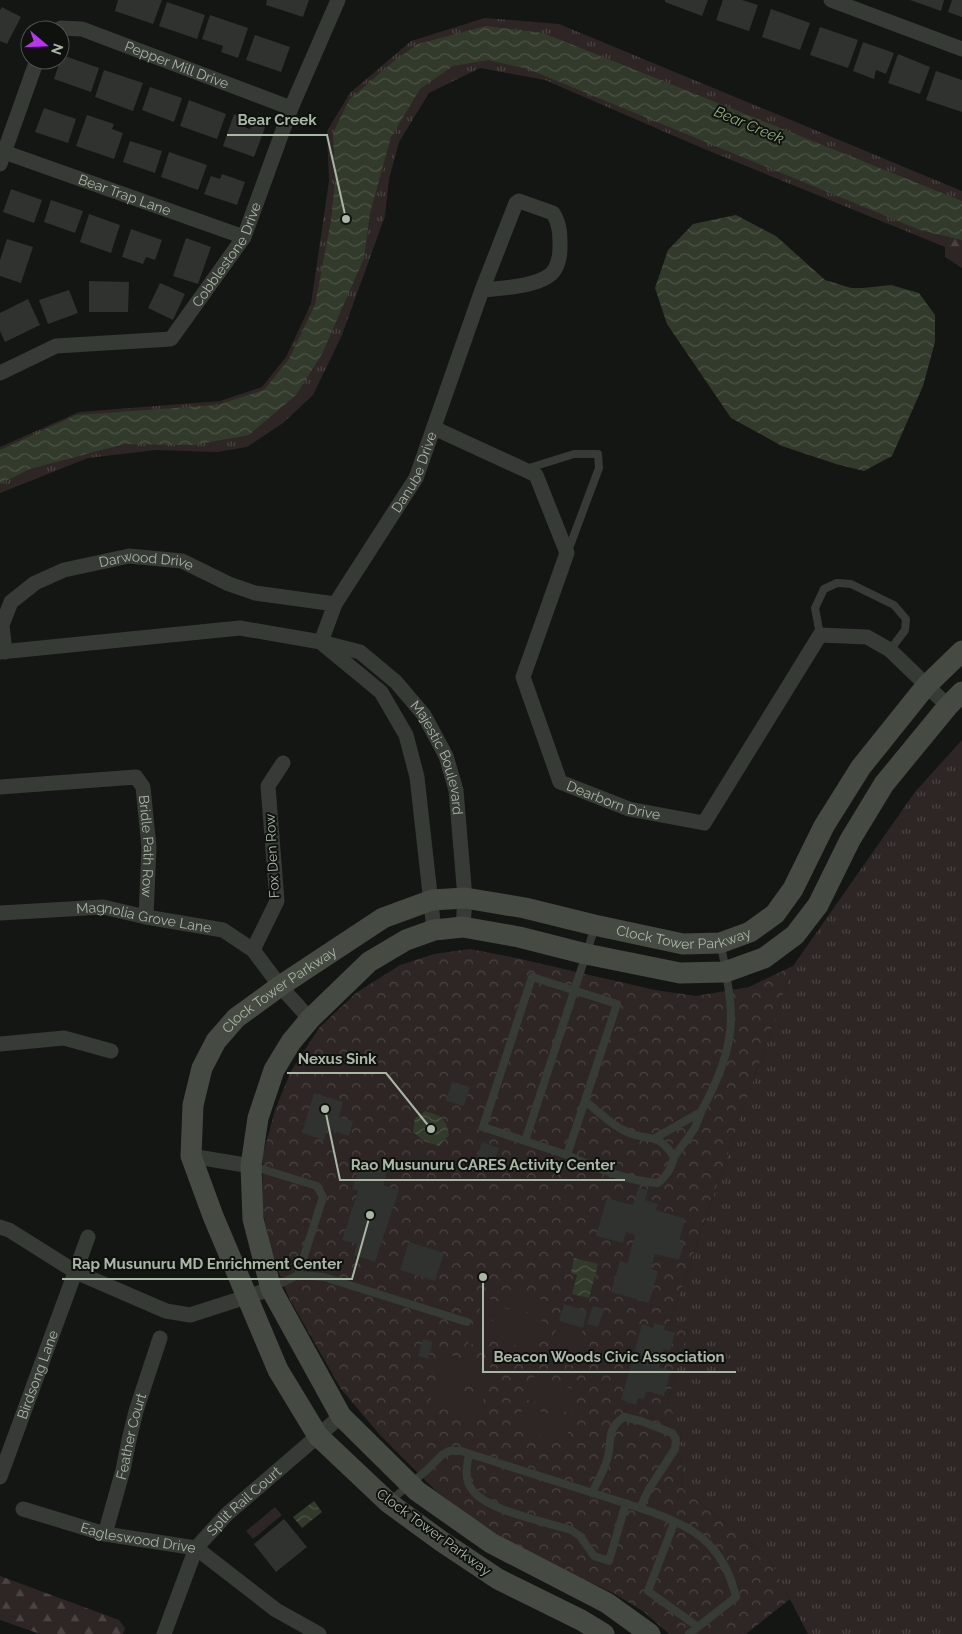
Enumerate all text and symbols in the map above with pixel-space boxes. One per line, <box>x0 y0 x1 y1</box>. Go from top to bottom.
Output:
north arrow <box>20 20 70 70</box>
street label: Pepper Mill Drive <box>123 38 231 92</box>
text: N <box>48 42 67 57</box>
water label: Bear Creek <box>711 102 787 148</box>
callout: Bear Creek <box>227 105 327 135</box>
text: Bear Creek <box>237 111 317 129</box>
street label: Bear Trap Lane <box>76 171 173 218</box>
street label: Cobblestone Drive <box>189 200 264 310</box>
street label: Danube Drive <box>388 429 440 515</box>
street label: Darwood Drive <box>97 547 196 573</box>
street label: Majestic Boulevard <box>407 697 466 815</box>
street label: Dearborn Drive <box>564 777 662 823</box>
street label: Bridle Path Row <box>136 794 157 898</box>
street label: Fox Den Row <box>262 813 282 899</box>
street label: Magnolia Grove Lane <box>76 899 213 936</box>
street label: Clock Tower Parkway <box>615 922 754 952</box>
street label: Clock Tower Parkway <box>219 943 340 1036</box>
callout: Nexus Sink <box>287 1043 386 1073</box>
text: Nexus Sink <box>298 1050 377 1068</box>
callout: Rao Musunuru CARES Activity Center <box>340 1150 625 1180</box>
text: Rao Musunuru CARES Activity Center <box>351 1156 615 1174</box>
callout: Rap Musunuru MD Enrichment Center <box>62 1249 352 1279</box>
text: Rap Musunuru MD Enrichment Center <box>72 1255 342 1273</box>
street label: Birdsong Lane <box>14 1328 61 1421</box>
callout: Beacon Woods Civic Association <box>483 1342 736 1372</box>
text: Beacon Woods Civic Association <box>493 1348 725 1366</box>
street label: Feather Court <box>113 1391 149 1482</box>
street label: Split Rail Court <box>203 1463 285 1539</box>
street label: Clock Tower Parkway <box>374 1485 495 1579</box>
street label: Eagleswood Drive <box>79 1519 197 1556</box>

